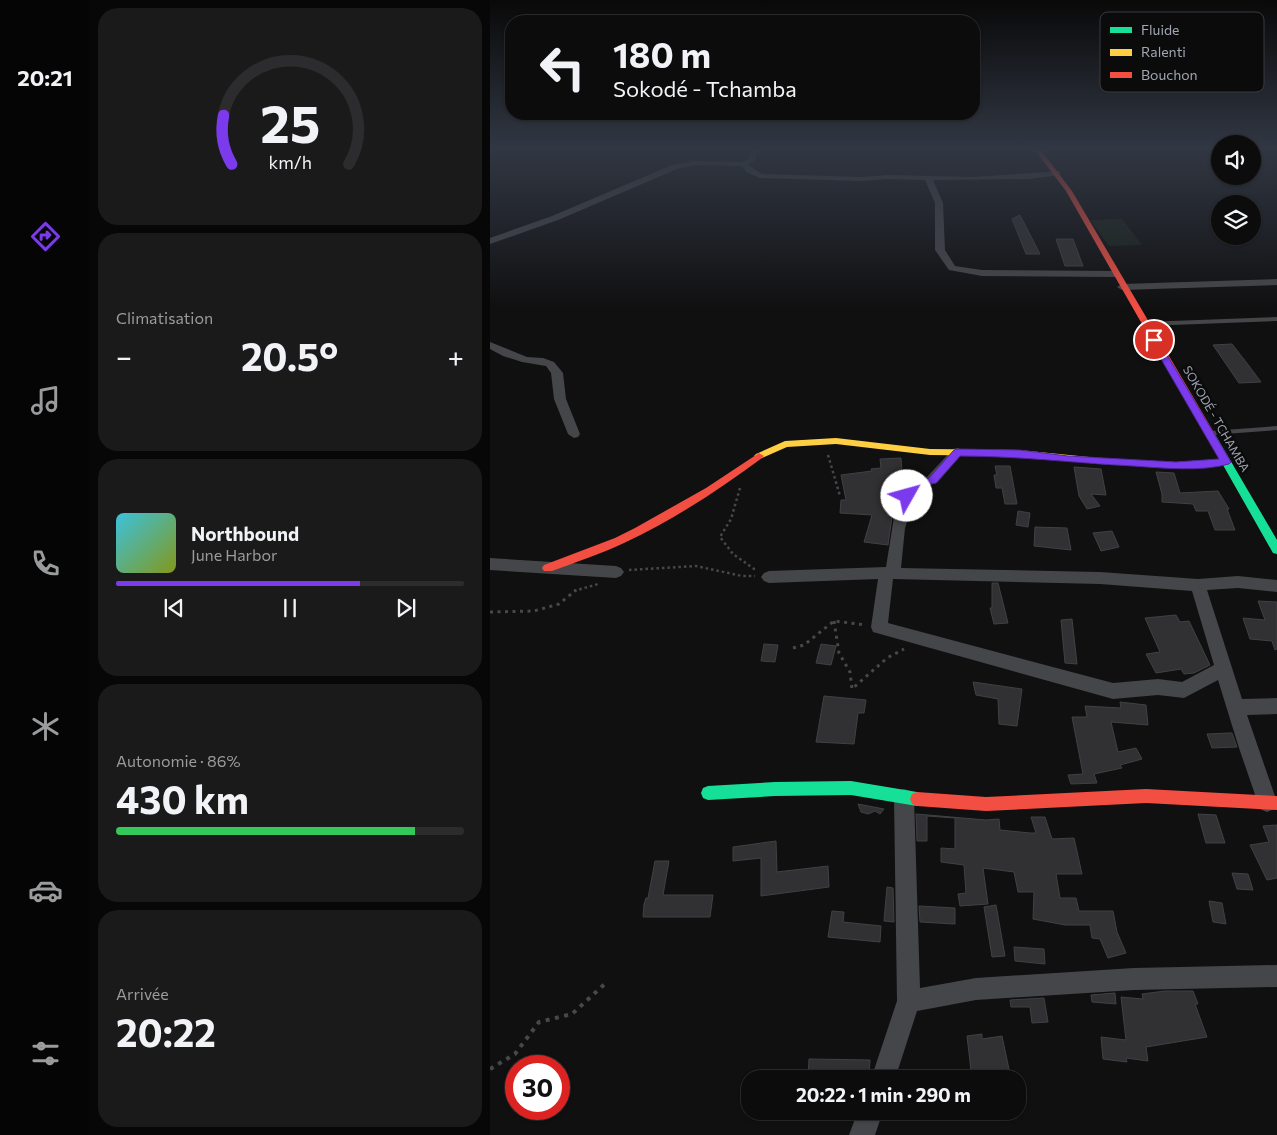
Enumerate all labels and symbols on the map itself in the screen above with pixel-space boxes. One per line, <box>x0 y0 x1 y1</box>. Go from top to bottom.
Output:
legend <box>1100 12 1264 92</box>
text: Fluide <box>1141 21 1179 38</box>
text: Ralenti <box>1141 43 1186 60</box>
text: Bouchon <box>1141 66 1198 83</box>
pin <box>1133 319 1175 361</box>
street label: SOKODÉ - TCHAMBA <box>1181 363 1253 474</box>
position arrow <box>880 469 932 521</box>
speed limit sign: 30 <box>505 1055 570 1120</box>

